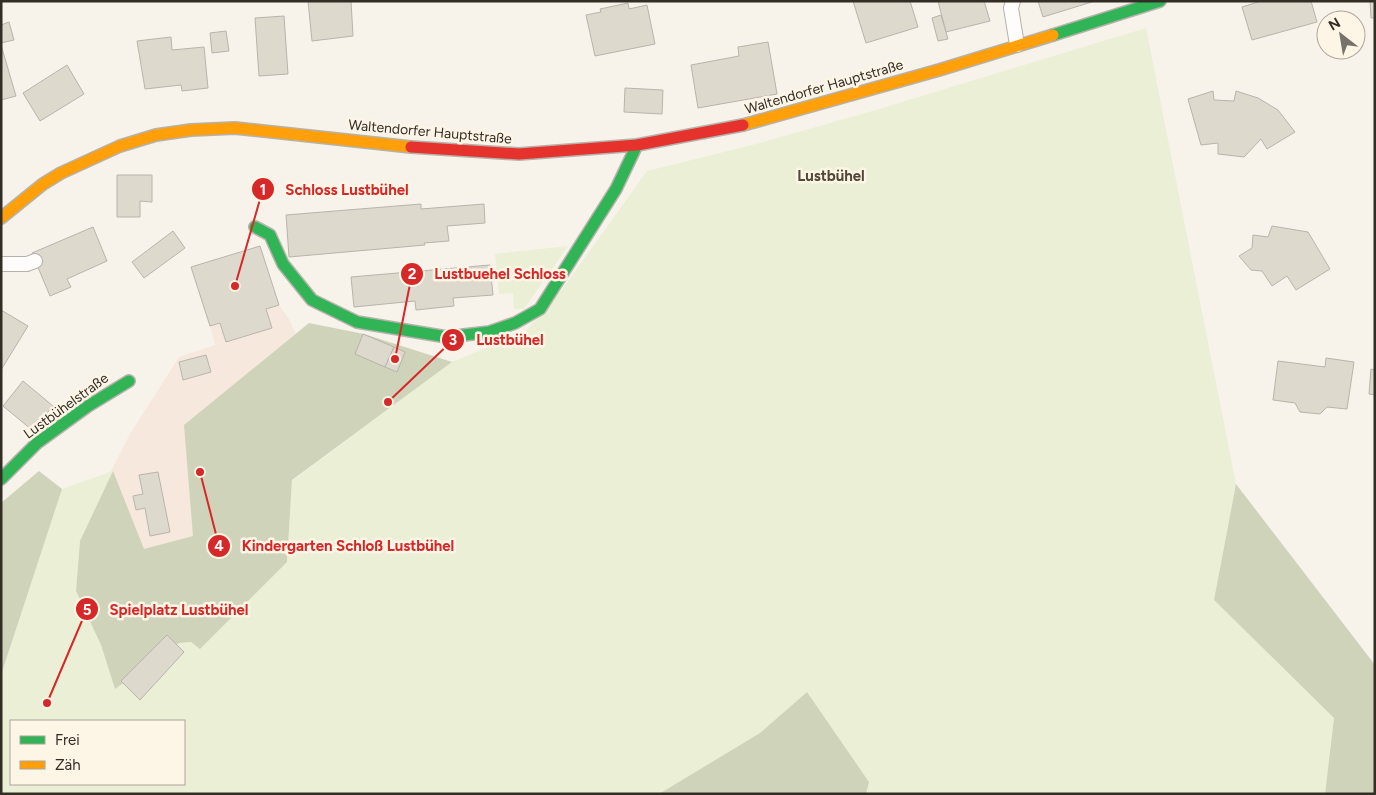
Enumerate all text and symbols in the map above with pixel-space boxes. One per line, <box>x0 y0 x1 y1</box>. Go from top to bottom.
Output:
north arrow <box>1316 10 1366 60</box>
text: N <box>1326 14 1344 34</box>
street label: Waltendorfer Hauptstraße <box>743 56 906 118</box>
street label: Waltendorfer Hauptstraße <box>348 116 513 148</box>
district label: Lustbühel <box>797 167 865 185</box>
callout: Schloss Lustbühel <box>251 174 419 204</box>
text: 1 <box>260 181 266 199</box>
text: Schloss Lustbühel <box>285 181 409 199</box>
callout: Lustbuehel Schloss <box>399 259 576 289</box>
text: 2 <box>408 265 417 283</box>
text: Lustbuehel Schloss <box>434 265 566 283</box>
callout: Lustbühel <box>441 325 554 355</box>
text: 3 <box>449 331 457 349</box>
text: Lustbühel <box>476 331 544 349</box>
street label: Lustbühelstraße <box>20 369 112 442</box>
callout: Kindergarten Schloß Lustbühel <box>206 531 464 561</box>
text: 4 <box>214 537 224 555</box>
text: Kindergarten Schloß Lustbühel <box>242 537 454 555</box>
callout: Spielplatz Lustbühel <box>74 594 258 624</box>
text: 5 <box>83 601 92 619</box>
text: Spielplatz Lustbühel <box>109 601 249 619</box>
legend <box>10 720 185 785</box>
text: Frei <box>55 731 80 749</box>
text: Zäh <box>55 756 81 774</box>

